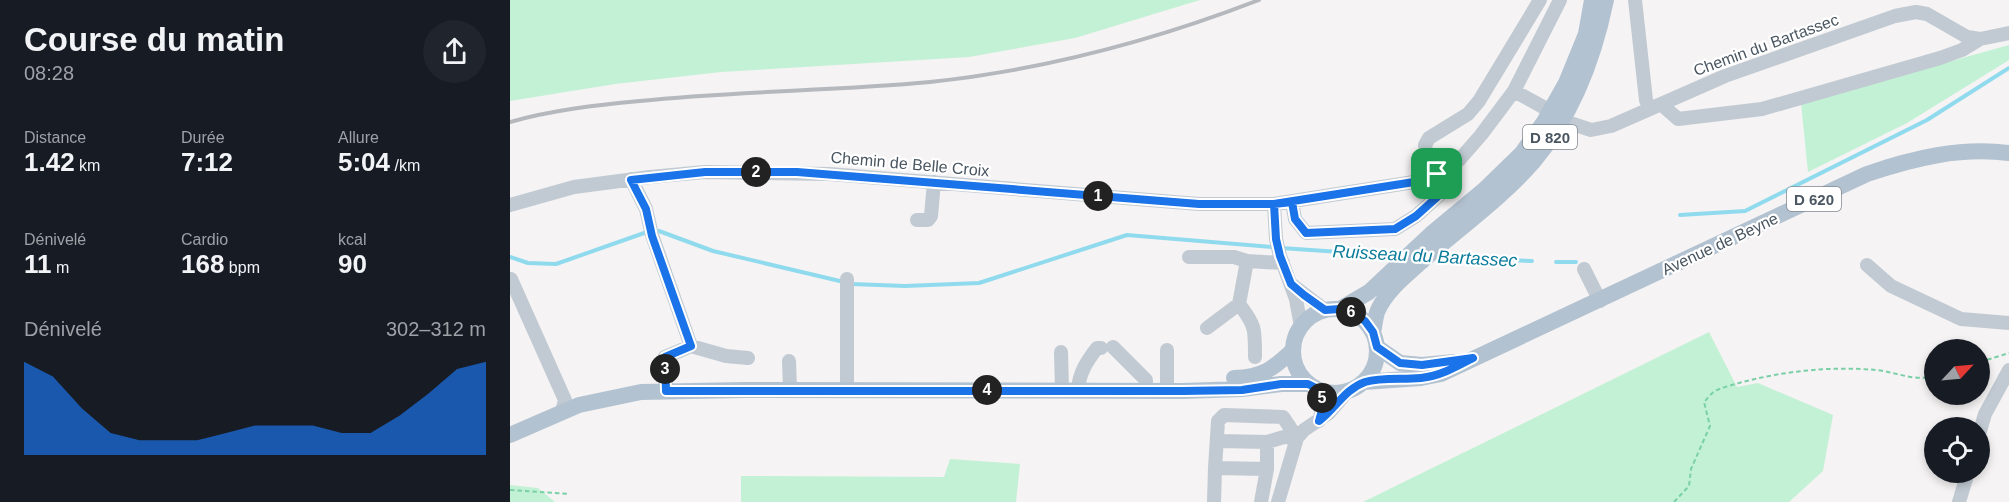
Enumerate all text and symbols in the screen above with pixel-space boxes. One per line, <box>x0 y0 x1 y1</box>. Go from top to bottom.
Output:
street label: Chemin du Bartassec <box>1691 11 1841 79</box>
button: share <box>423 20 486 83</box>
text: Course du matin <box>24 21 284 58</box>
text: 08:28 <box>24 62 74 84</box>
road number: D 820 <box>1523 125 1577 149</box>
text: Distance <box>24 129 86 146</box>
text: Durée <box>181 129 225 146</box>
text: Allure <box>338 129 379 146</box>
text: 1.42 <box>24 147 75 177</box>
text: 7:12 <box>181 147 233 177</box>
text: 5:04 <box>338 147 390 177</box>
pin <box>1411 148 1462 199</box>
street label: Chemin de Belle Croix <box>830 149 990 179</box>
text: km <box>75 157 100 174</box>
text: /km <box>390 157 420 174</box>
pin: 2 <box>741 157 771 187</box>
icon: arrive <box>1420 157 1453 190</box>
text: 2 <box>752 163 760 180</box>
pin: 1 <box>1083 181 1113 211</box>
text: 1 <box>1094 187 1102 204</box>
road number: D 620 <box>1787 187 1841 211</box>
street label: Avenue de Beyne <box>1659 210 1781 278</box>
text: Dénivelé <box>24 231 86 248</box>
text: Cardio <box>181 231 228 248</box>
text: kcal <box>338 231 366 248</box>
water label: Ruisseau du Bartassec <box>1332 241 1518 271</box>
text: 11 <box>24 249 52 279</box>
text: 168 <box>181 249 224 279</box>
text: 90 <box>338 249 367 279</box>
text: m <box>52 259 69 276</box>
text: bpm <box>224 259 260 276</box>
pin: 6 <box>1336 297 1366 327</box>
text: 6 <box>1347 303 1355 320</box>
text: Dénivelé <box>24 318 102 340</box>
text: 302–312 m <box>386 318 486 340</box>
north arrow <box>1924 339 1990 405</box>
map controls <box>1924 339 1990 483</box>
pin: 3 <box>650 354 680 384</box>
text: 3 <box>661 360 669 377</box>
pin: 4 <box>972 375 1002 405</box>
text: 4 <box>983 381 991 398</box>
pin: 5 <box>1307 383 1337 413</box>
text: 5 <box>1318 389 1326 406</box>
button: locate <box>1924 417 1990 483</box>

